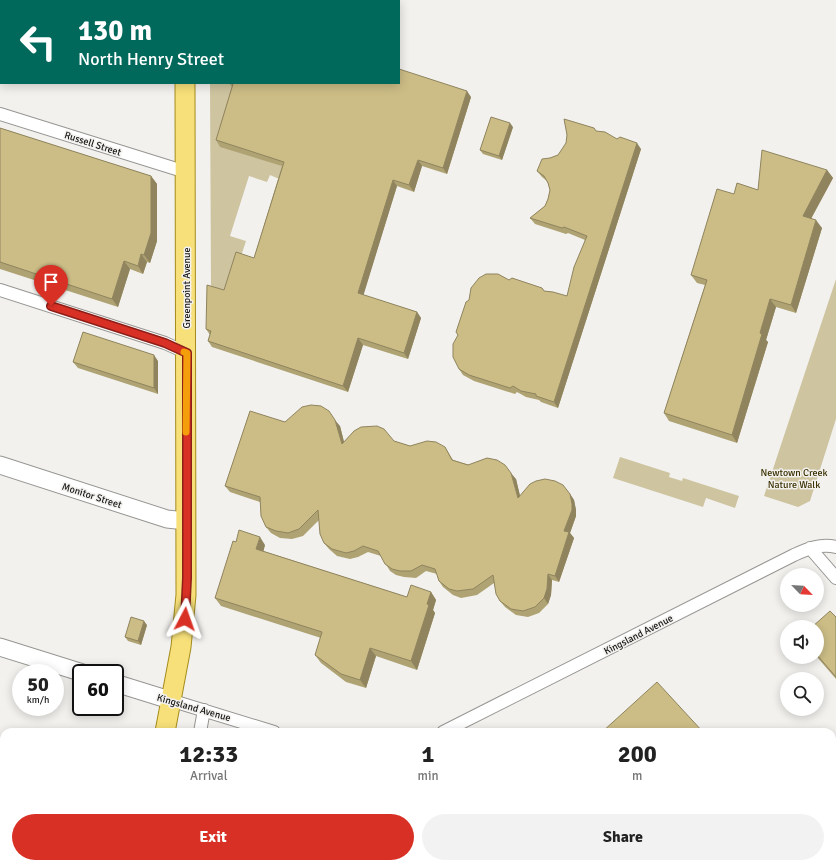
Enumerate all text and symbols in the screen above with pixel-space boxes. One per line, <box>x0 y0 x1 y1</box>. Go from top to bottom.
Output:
text: 130 m <box>78 14 152 48</box>
icon: left <box>12 16 64 68</box>
text: North Henry Street <box>78 48 224 70</box>
street label: Russell Street <box>63 129 123 159</box>
street label: Greenpoint Avenue <box>181 247 193 329</box>
pin <box>34 265 68 306</box>
icon: arrive <box>40 271 62 293</box>
park label: Newtown Creek Nature Walk <box>760 467 828 491</box>
street label: Monitor Street <box>60 481 123 511</box>
north arrow <box>780 568 824 612</box>
map controls <box>780 568 824 716</box>
position arrow <box>164 598 206 640</box>
street label: Kingsland Avenue <box>602 612 675 657</box>
button: sound <box>780 620 824 664</box>
speed limit sign: 60 <box>72 664 124 716</box>
text: 50 <box>27 672 49 697</box>
button: search <box>780 672 824 716</box>
street label: Kingsland Avenue <box>156 692 232 724</box>
text: km/h <box>27 694 49 706</box>
text: 12:33 <box>179 739 238 769</box>
text: 1 <box>422 739 434 769</box>
text: 200 <box>618 739 657 769</box>
text: Arrival <box>190 768 227 784</box>
text: min <box>418 768 439 784</box>
text: m <box>632 768 642 784</box>
button: Exit <box>12 814 414 860</box>
button: Share <box>422 814 824 860</box>

